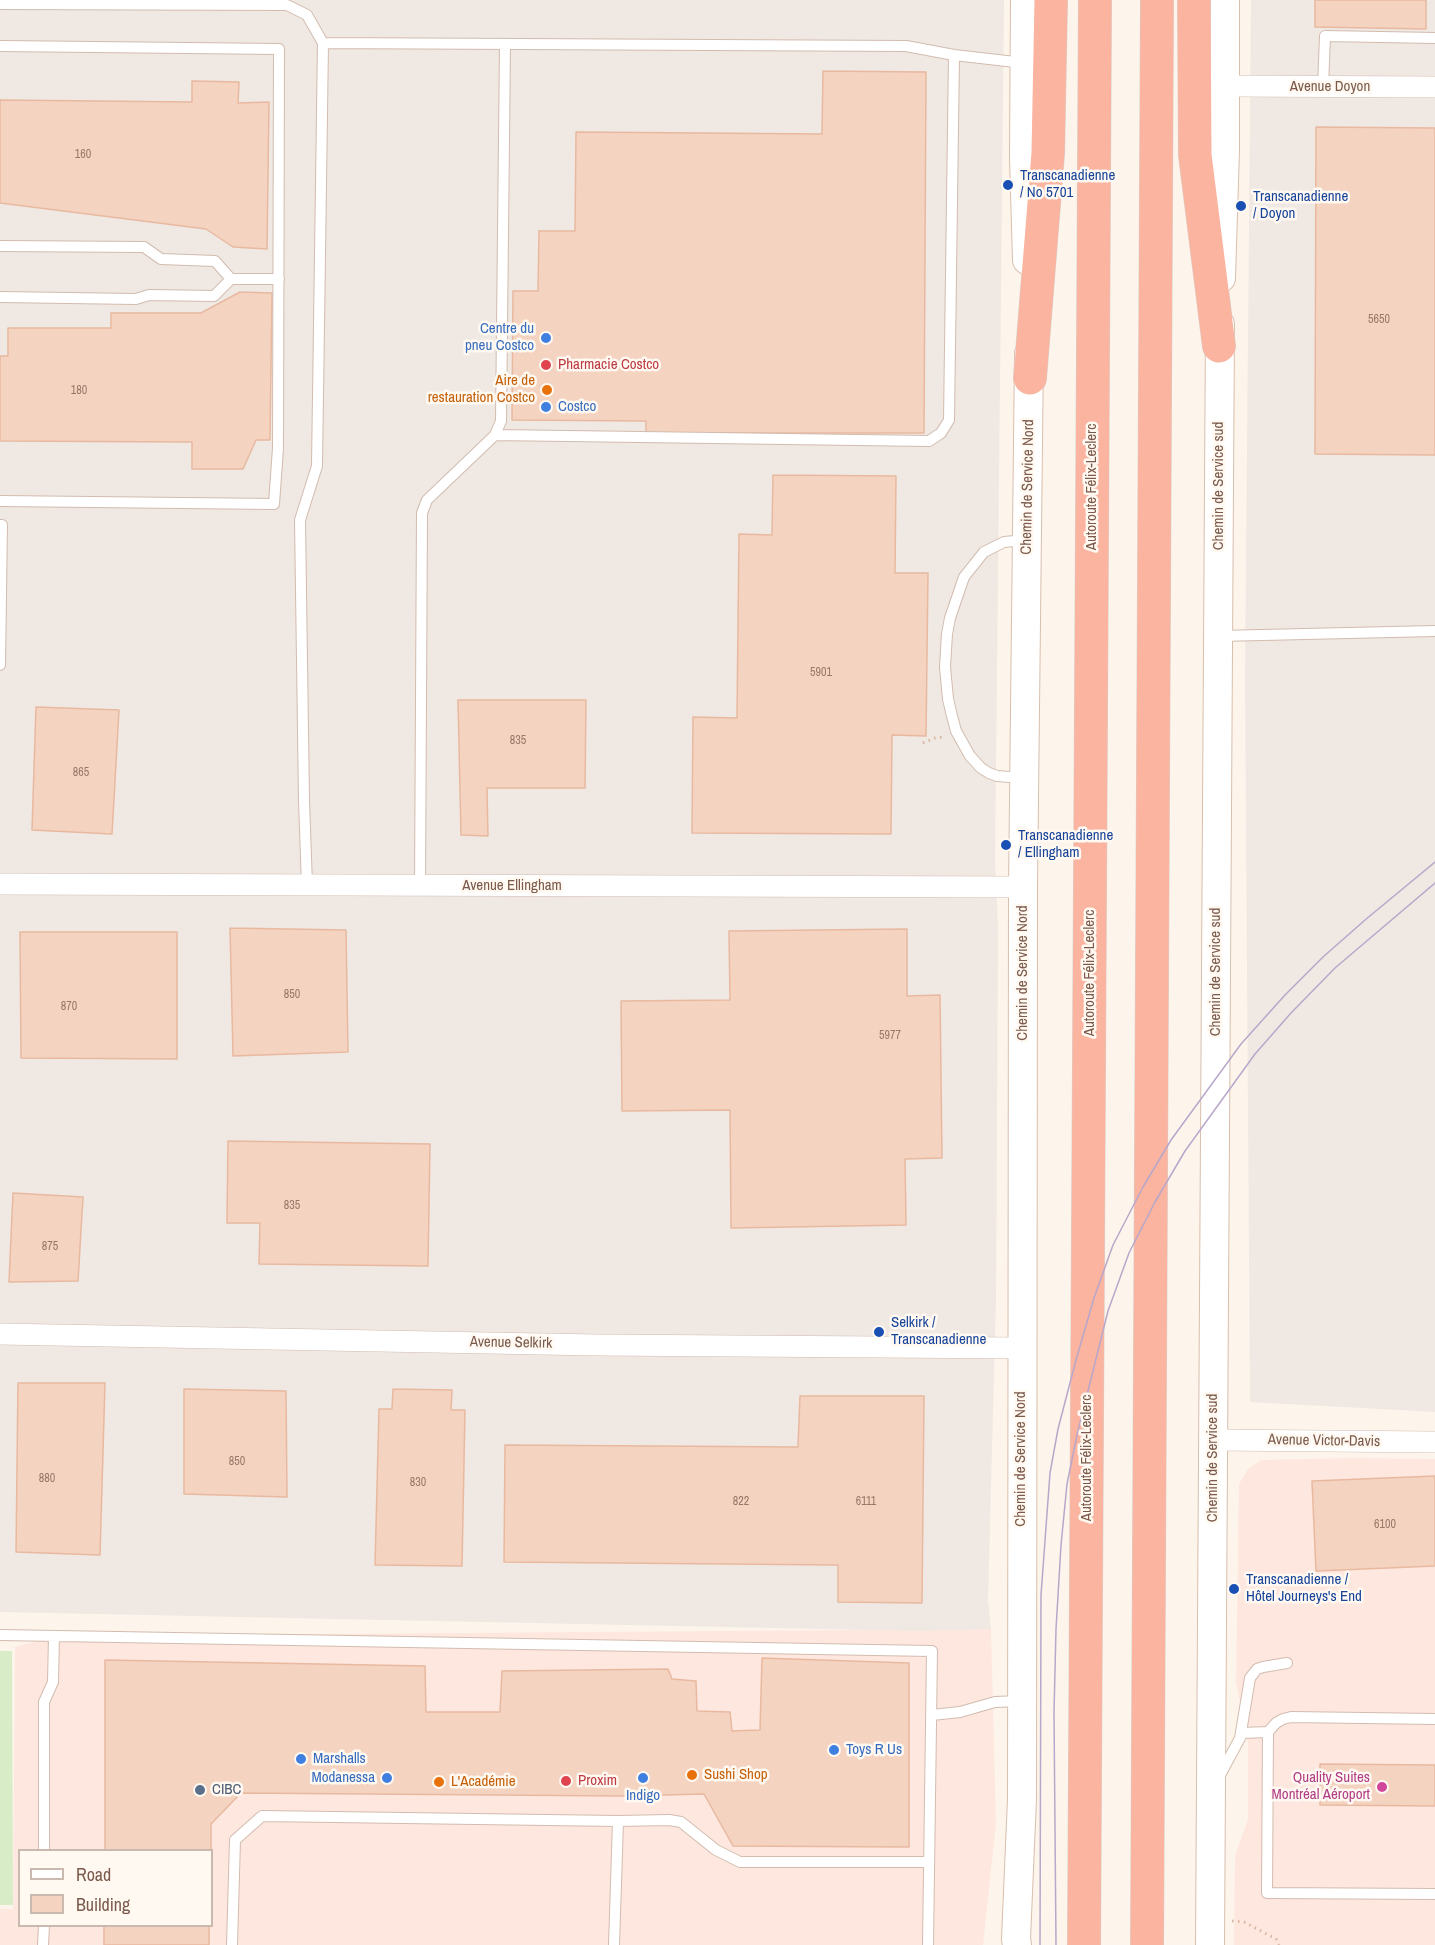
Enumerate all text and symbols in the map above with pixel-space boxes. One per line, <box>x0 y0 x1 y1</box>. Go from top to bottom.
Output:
street label: Avenue Doyon <box>1290 78 1370 96</box>
house number: 160 <box>75 148 91 162</box>
place label: Transcanadienne / No 5701 <box>1020 167 1115 202</box>
marker: Transcanadienne / No 5701 <box>1001 178 1015 192</box>
place label: Transcanadienne / Doyon <box>1253 188 1348 223</box>
marker: Transcanadienne / Doyon <box>1234 199 1248 213</box>
house number: 5650 <box>1368 313 1390 327</box>
place label: Centre du pneu Costco <box>465 320 534 355</box>
marker: Centre du pneu Costco <box>539 331 553 345</box>
place label: Pharmacie Costco <box>558 356 659 374</box>
marker: Pharmacie Costco <box>539 358 553 372</box>
place label: Aire de restauration Costco <box>428 372 535 407</box>
marker: Aire de restauration Costco <box>540 383 554 397</box>
house number: 180 <box>71 384 87 398</box>
place label: Costco <box>558 398 596 416</box>
marker: Costco <box>539 400 553 414</box>
street label: Chemin de Service Nord <box>1018 419 1038 555</box>
street label: Chemin de Service sud <box>1210 422 1228 550</box>
street label: Autoroute Félix-Leclerc <box>1083 424 1101 550</box>
house number: 5901 <box>810 666 832 680</box>
house number: 835 <box>510 734 526 748</box>
house number: 865 <box>73 766 89 780</box>
place label: Transcanadienne / Ellingham <box>1018 827 1113 862</box>
marker: Transcanadienne / Ellingham <box>999 838 1013 852</box>
street label: Avenue Ellingham <box>462 877 562 895</box>
street label: Chemin de Service Nord <box>1014 905 1032 1041</box>
street label: Chemin de Service sud <box>1207 908 1225 1036</box>
street label: Autoroute Félix-Leclerc <box>1081 910 1099 1036</box>
house number: 850 <box>284 988 300 1002</box>
house number: 870 <box>61 1000 77 1014</box>
house number: 5977 <box>879 1029 901 1043</box>
house number: 835 <box>284 1199 300 1213</box>
house number: 875 <box>42 1240 58 1254</box>
place label: Selkirk / Transcanadienne <box>891 1314 986 1349</box>
marker: Selkirk / Transcanadienne <box>872 1325 886 1339</box>
street label: Avenue Selkirk <box>470 1333 552 1353</box>
street label: Chemin de Service Nord <box>1012 1391 1030 1527</box>
street label: Chemin de Service sud <box>1204 1394 1222 1522</box>
street label: Autoroute Félix-Leclerc <box>1078 1395 1096 1521</box>
street label: Avenue Victor-Davis <box>1268 1431 1380 1451</box>
house number: 850 <box>229 1455 245 1469</box>
house number: 880 <box>39 1472 55 1486</box>
house number: 830 <box>410 1476 426 1490</box>
house number: 822 <box>733 1495 749 1509</box>
house number: 6111 <box>856 1495 876 1509</box>
house number: 6100 <box>1374 1518 1396 1532</box>
place label: Transcanadienne / Hôtel Journeys's End <box>1246 1571 1362 1606</box>
marker: Transcanadienne / Hôtel Journeys's End <box>1227 1582 1241 1596</box>
place label: Toys R Us <box>846 1741 902 1759</box>
marker: Toys R Us <box>827 1743 841 1757</box>
place label: Marshalls <box>313 1750 366 1768</box>
marker: Marshalls <box>294 1752 308 1766</box>
place label: Sushi Shop <box>704 1766 768 1784</box>
marker: Sushi Shop <box>685 1768 699 1782</box>
place label: Modanessa <box>311 1769 375 1787</box>
place label: Quality Suites Montréal Aéroport <box>1272 1769 1370 1804</box>
marker: Modanessa <box>380 1771 394 1785</box>
marker: Indigo <box>636 1771 650 1785</box>
place label: Proxim <box>578 1772 617 1790</box>
place label: L'Académie <box>451 1773 516 1791</box>
marker: Proxim <box>559 1774 573 1788</box>
marker: L'Académie <box>432 1775 446 1789</box>
marker: Quality Suites Montréal Aéroport <box>1375 1780 1389 1794</box>
place label: CIBC <box>212 1781 241 1799</box>
marker: CIBC <box>193 1783 207 1797</box>
place label: Indigo <box>626 1787 660 1805</box>
legend <box>18 1849 213 1927</box>
text: Road <box>76 1862 111 1887</box>
text: Building <box>76 1892 130 1917</box>

